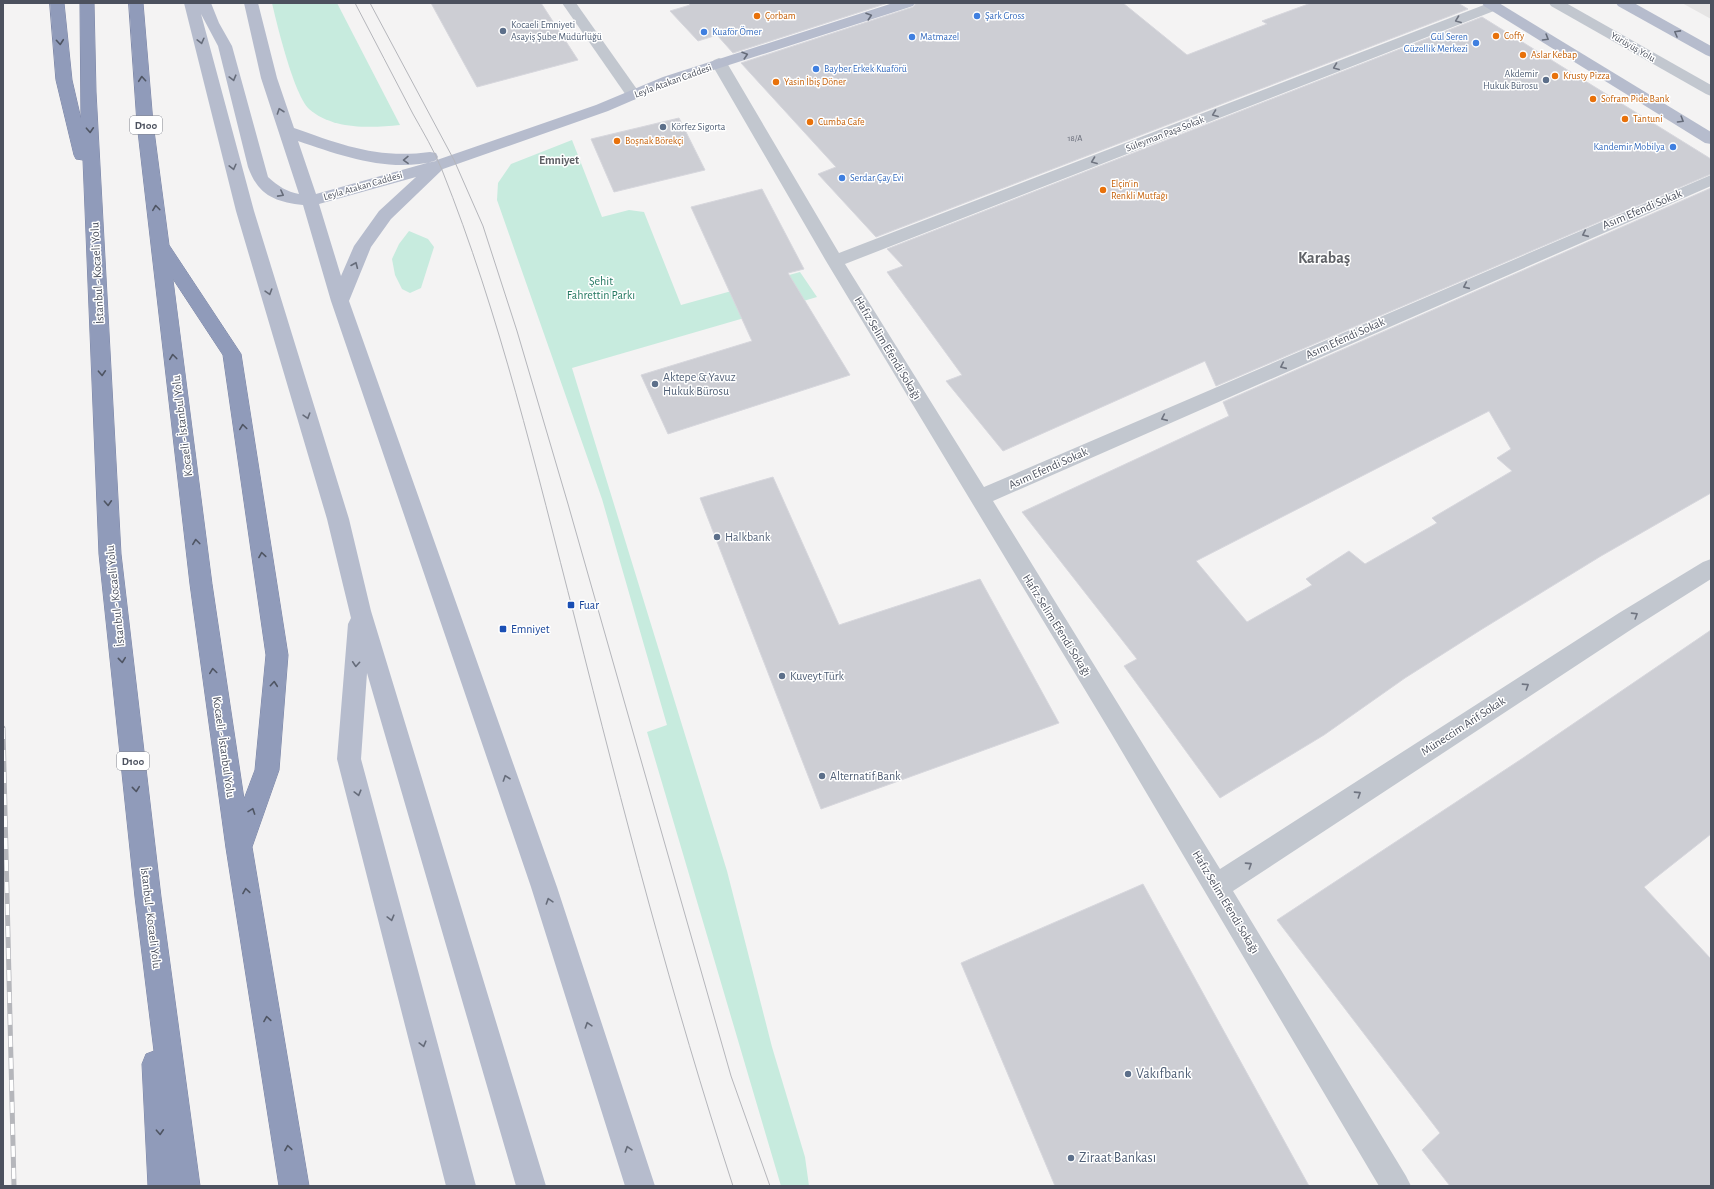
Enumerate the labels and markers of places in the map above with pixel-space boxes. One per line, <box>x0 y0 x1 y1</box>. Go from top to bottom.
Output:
marker: Çorbam <box>752 11 762 21</box>
place label: Çorbam <box>765 11 796 21</box>
marker: Şark Gross <box>972 11 982 21</box>
place label: Şark Gross <box>985 11 1025 21</box>
place label: Kocaeli Emniyeti Asayiş Şube Müdürlüğü <box>511 20 602 42</box>
marker: Kocaeli Emniyeti Asayiş Şube Müdürlüğü <box>498 26 508 36</box>
place label: Kuaför Ömer <box>712 26 762 37</box>
marker: Kuaför Ömer <box>699 27 709 37</box>
marker: Coffy <box>1491 31 1501 41</box>
place label: Coffy <box>1504 31 1525 41</box>
marker: Matmazel <box>907 32 917 42</box>
place label: Matmazel <box>920 32 959 42</box>
place label: Gül Seren Güzellik Merkezi <box>1404 32 1468 54</box>
marker: Gül Seren Güzellik Merkezi <box>1471 38 1481 48</box>
marker: Aslar Kebap <box>1518 50 1528 60</box>
place label: Aslar Kebap <box>1531 50 1577 60</box>
marker: Bayber Erkek Kuaförü <box>811 64 821 74</box>
place label: Bayber Erkek Kuaförü <box>824 64 907 74</box>
place label: Akdemir Hukuk Bürosu <box>1483 69 1539 91</box>
marker: Krusty Pizza <box>1550 71 1560 81</box>
place label: Krusty Pizza <box>1563 71 1610 81</box>
marker: Akdemir Hukuk Bürosu <box>1541 75 1551 85</box>
place label: Yasin İbiş Döner <box>784 76 847 87</box>
marker: Yasin İbiş Döner <box>771 77 781 87</box>
marker: Sofram Pide Bank <box>1588 94 1598 104</box>
place label: Sofram Pide Bank <box>1601 94 1670 104</box>
marker: Tantuni <box>1620 114 1630 124</box>
place label: Tantuni <box>1633 114 1663 124</box>
marker: Cumba Cafe <box>805 117 815 127</box>
place label: Cumba Cafe <box>818 117 865 127</box>
marker: Körfez Sigorta <box>658 122 668 132</box>
place label: Körfez Sigorta <box>671 122 726 132</box>
marker: Boşnak Börekçi <box>612 136 622 146</box>
place label: Boşnak Börekçi <box>625 136 683 146</box>
place label: Kandemir Mobilya <box>1594 142 1665 152</box>
marker: Kandemir Mobilya <box>1668 142 1678 152</box>
marker: Serdar Çay Evi <box>837 173 847 183</box>
place label: Serdar Çay Evi <box>850 173 904 183</box>
place label: Elçin'in Renkli Mutfağı <box>1111 179 1168 201</box>
marker: Elçin'in Renkli Mutfağı <box>1098 185 1108 195</box>
place label: Aktepe & Yavuz Hukuk Bürosu <box>663 371 736 397</box>
marker: Aktepe & Yavuz Hukuk Bürosu <box>650 379 660 389</box>
place label: Halkbank <box>725 531 771 543</box>
marker: Halkbank <box>712 532 722 542</box>
place label: Fuar <box>579 599 599 611</box>
marker: Fuar <box>566 600 576 610</box>
place label: Emniyet <box>511 623 550 636</box>
marker: Emniyet <box>498 624 508 634</box>
place label: Kuveyt Türk <box>790 670 845 683</box>
marker: Kuveyt Türk <box>777 671 787 681</box>
place label: Alternatif Bank <box>830 770 901 782</box>
marker: Alternatif Bank <box>817 771 827 781</box>
place label: Vakıfbank <box>1136 1067 1192 1081</box>
marker: Vakıfbank <box>1123 1069 1133 1079</box>
place label: Ziraat Bankası <box>1079 1151 1156 1165</box>
marker: Ziraat Bankası <box>1066 1153 1076 1163</box>

